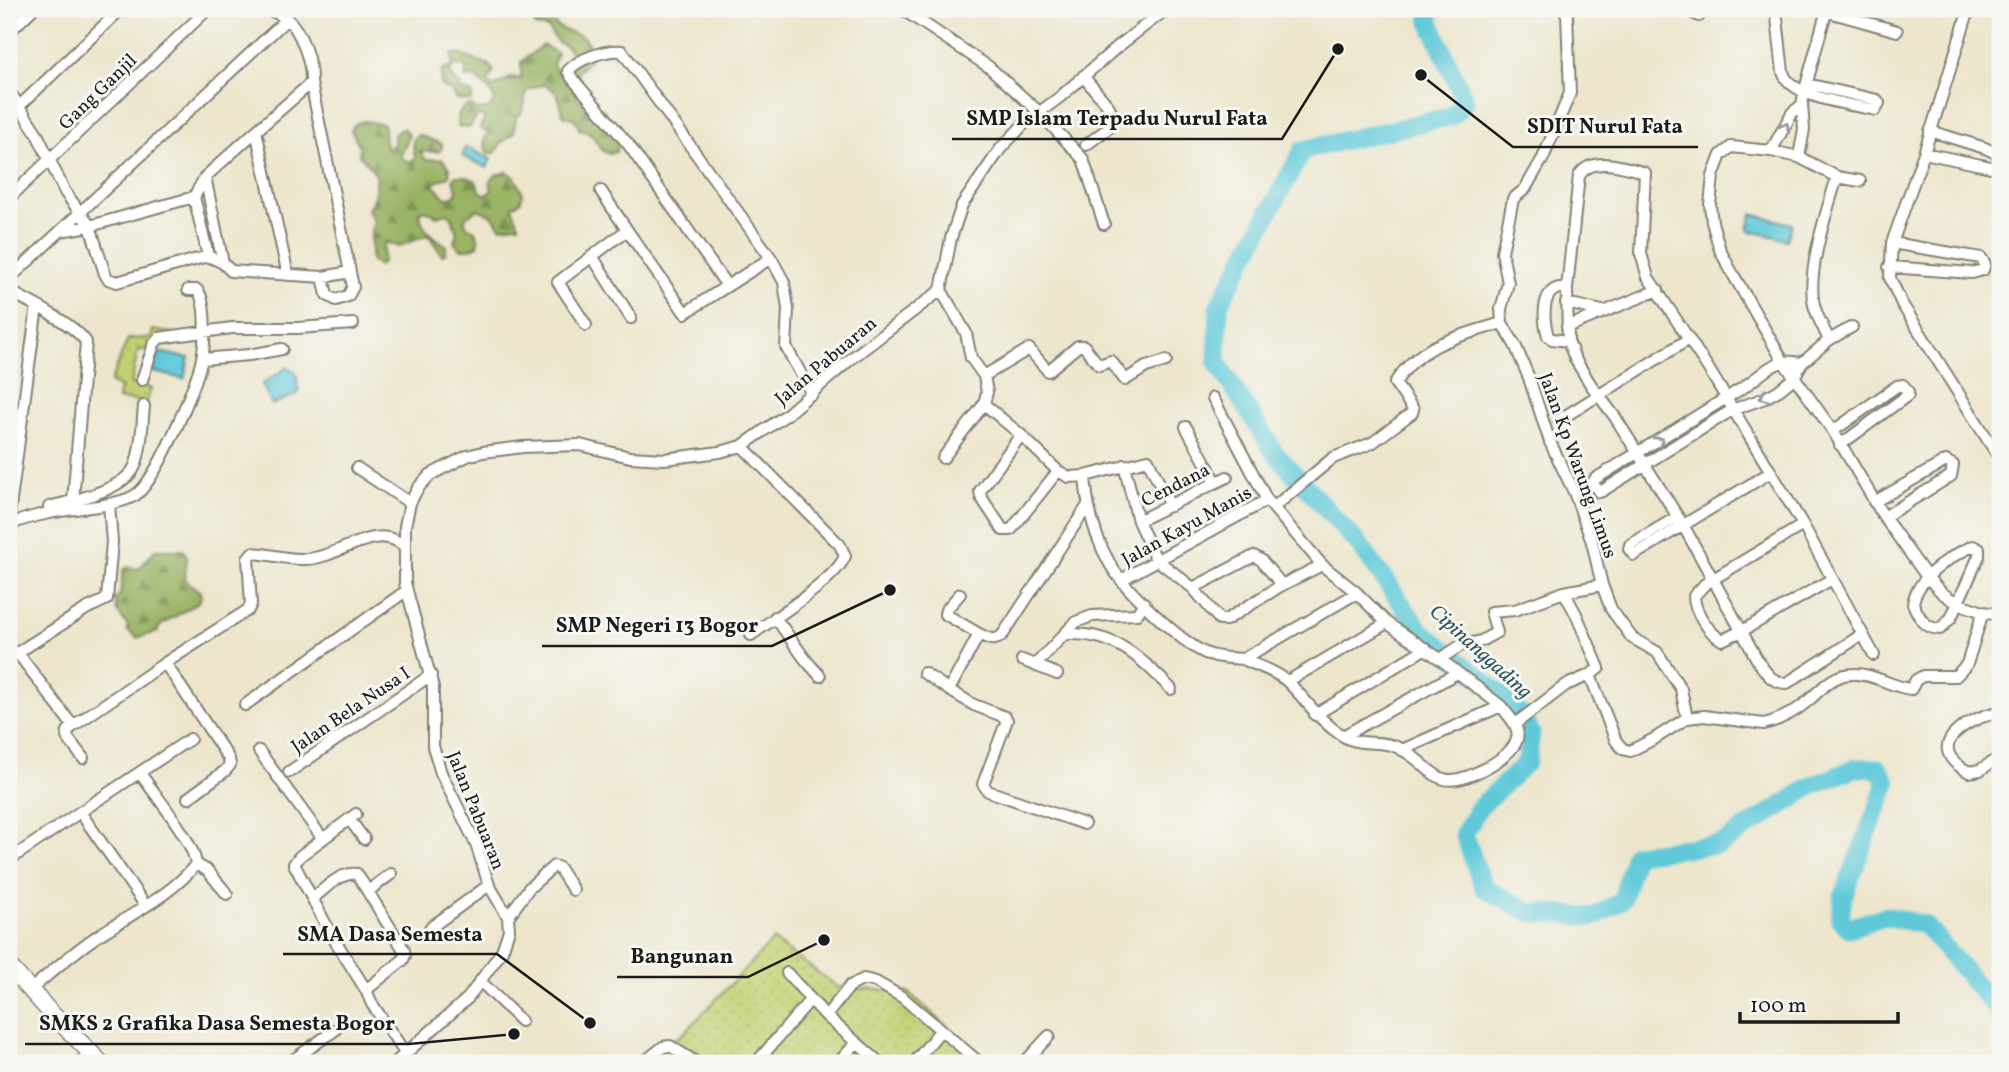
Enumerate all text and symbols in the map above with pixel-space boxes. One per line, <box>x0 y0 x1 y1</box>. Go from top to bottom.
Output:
street label: Gang Ganjil <box>54 48 143 136</box>
callout: SMP Islam Terpadu Nurul Fata <box>952 97 1282 139</box>
text: SMP Islam Terpadu Nurul Fata <box>966 105 1268 134</box>
callout: SDIT Nurul Fata <box>1513 105 1698 147</box>
text: SDIT Nurul Fata <box>1527 113 1683 142</box>
one-way arrow <box>1777 121 1790 134</box>
street label: Jalan Pabuaran <box>770 311 883 412</box>
street label: Jalan Kp Warung Limus <box>1531 369 1623 562</box>
one-way arrow <box>1759 388 1771 402</box>
one-way arrow <box>1651 436 1664 449</box>
street label: Cendana <box>1137 457 1215 514</box>
street label: Jalan Kayu Manis <box>1117 480 1257 573</box>
water label: Cipinanggading <box>1422 598 1538 706</box>
callout: SMP Negeri 13 Bogor <box>542 604 772 646</box>
text: SMP Negeri 13 Bogor <box>556 612 758 641</box>
street label: Jalan Bela Nusa I <box>286 661 416 760</box>
street label: Jalan Pabuaran <box>440 748 511 874</box>
callout: SMA Dasa Semesta <box>283 912 497 954</box>
text: SMA Dasa Semesta <box>297 921 483 950</box>
callout: Bangunan <box>617 935 748 977</box>
text: Bangunan <box>631 943 734 972</box>
scale bar <box>1740 981 1897 1025</box>
text: 100 m <box>1750 992 1807 1021</box>
callout: SMKS 2 Grafika Dasa Semesta Bogor <box>25 1002 409 1044</box>
text: SMKS 2 Grafika Dasa Semesta Bogor <box>39 1010 395 1039</box>

